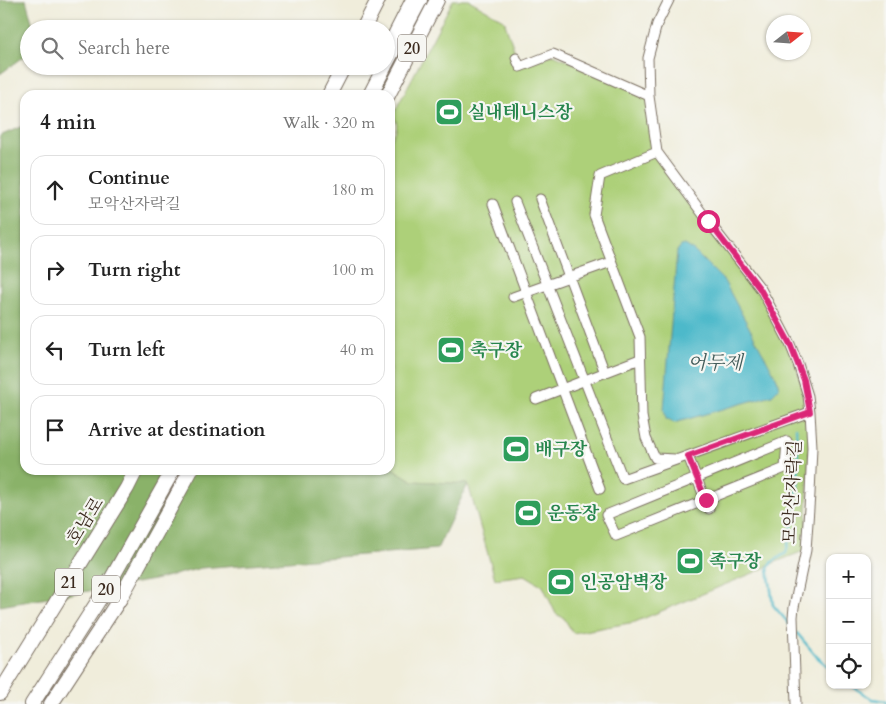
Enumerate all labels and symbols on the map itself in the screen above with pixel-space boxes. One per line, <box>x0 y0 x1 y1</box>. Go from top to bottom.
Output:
north arrow <box>766 15 811 60</box>
road number: 20 <box>398 34 426 62</box>
sports icon: 실내테니스장 <box>434 97 464 127</box>
place label: 실내테니스장 <box>468 100 573 125</box>
route start <box>697 210 720 233</box>
sports icon: 축구장 <box>436 335 466 365</box>
place label: 축구장 <box>470 338 523 363</box>
water label: 어두제 <box>687 350 745 376</box>
sports icon: 배구장 <box>501 434 531 464</box>
place label: 배구장 <box>535 437 588 462</box>
street label: 모악산자락길 <box>777 439 808 545</box>
route end <box>695 489 718 512</box>
street label: 호남로 <box>61 493 110 550</box>
sports icon: 운동장 <box>513 498 543 528</box>
place label: 운동장 <box>547 501 600 526</box>
sports icon: 족구장 <box>675 546 705 576</box>
place label: 족구장 <box>709 549 762 574</box>
sports icon: 인공암벽장 <box>546 567 576 597</box>
road number: 21 <box>55 568 83 596</box>
place label: 인공암벽장 <box>580 570 668 595</box>
road number: 20 <box>92 576 120 602</box>

